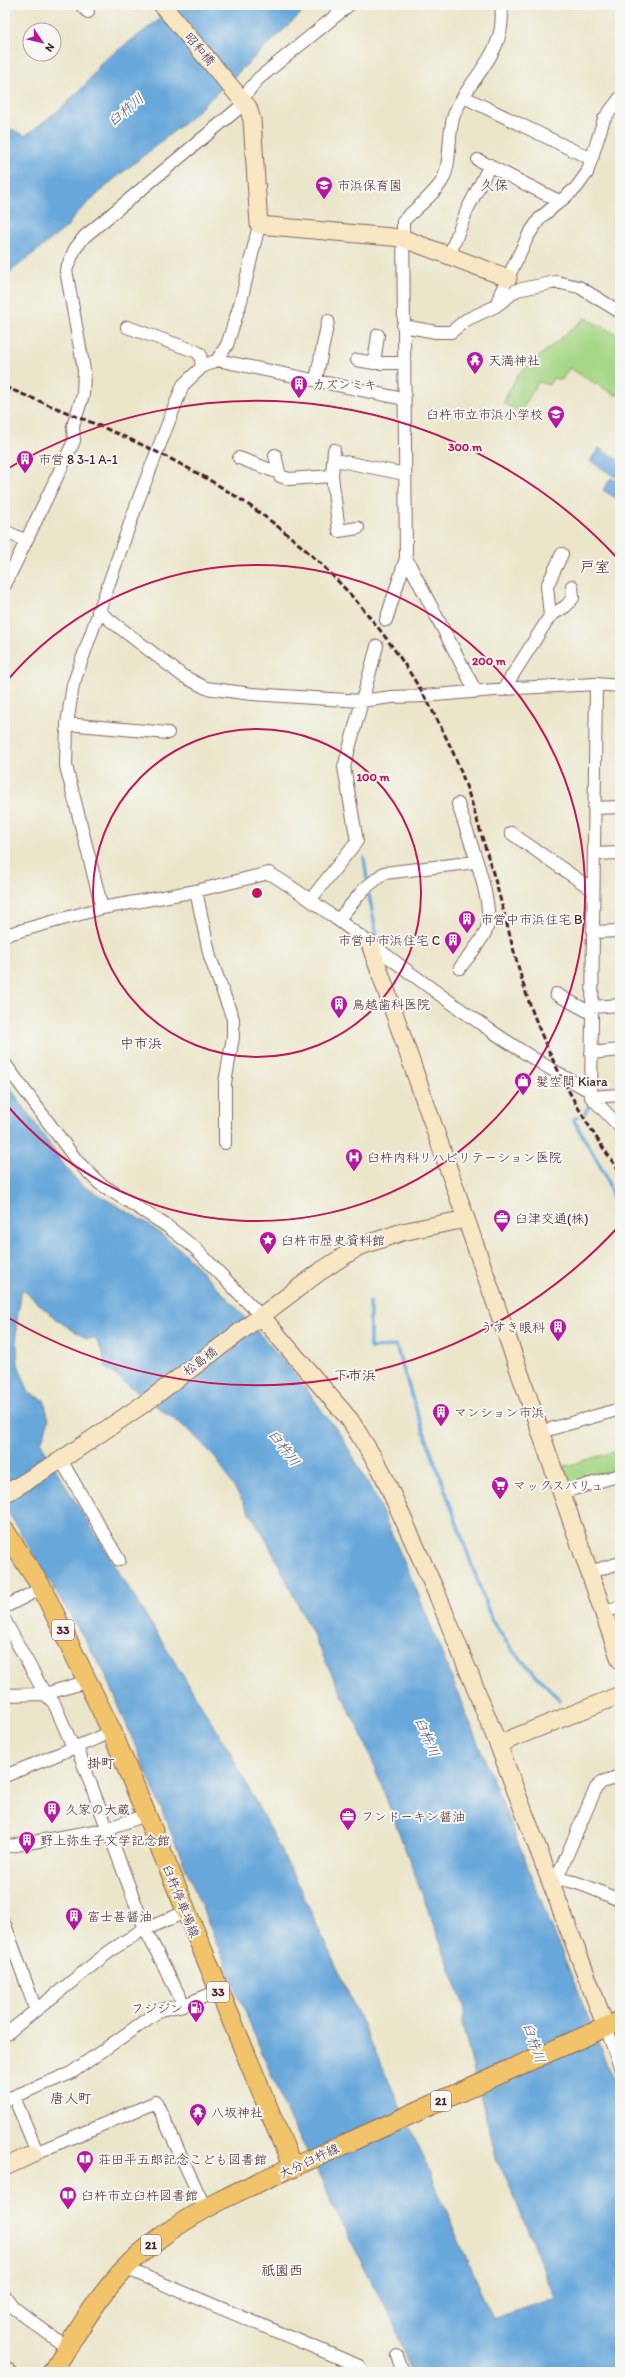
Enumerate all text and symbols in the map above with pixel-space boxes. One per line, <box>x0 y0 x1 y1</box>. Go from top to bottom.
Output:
north arrow <box>22 22 62 62</box>
street label: 昭和橋 <box>182 29 218 69</box>
text: N <box>42 41 57 54</box>
water label: 臼杵川 <box>104 90 148 130</box>
school or university icon: 市浜保育園 <box>314 175 334 200</box>
district label: 久保 <box>480 177 508 194</box>
place label: 市浜保育園 <box>337 178 402 193</box>
temple icon: 天満神社 <box>465 350 485 375</box>
place label: 天満神社 <box>488 353 540 368</box>
building icon: カズンミキ <box>289 374 309 399</box>
place label: カズンミキ <box>312 377 377 392</box>
school or university icon: 臼杵市立市浜小学校 <box>546 404 566 429</box>
place label: 臼杵市立市浜小学校 <box>426 407 543 422</box>
text: 300 m <box>448 440 483 454</box>
building icon: 市営 8 3-1 A-1 <box>15 449 35 474</box>
place label: 市営 8 3-1 A-1 <box>38 452 118 467</box>
district label: 戸室 <box>580 558 610 576</box>
text: 200 m <box>472 654 507 668</box>
text: 100 m <box>356 770 390 784</box>
centre of rings <box>250 886 264 900</box>
building icon: 市営中市浜住宅 B <box>457 909 477 934</box>
place label: 市営中市浜住宅 B <box>480 912 582 927</box>
building icon: 市営中市浜住宅 C <box>443 930 463 955</box>
place label: 市営中市浜住宅 C <box>338 933 440 948</box>
building icon: 鳥越歯科医院 <box>329 994 349 1019</box>
place label: 鳥越歯科医院 <box>352 997 430 1012</box>
district label: 中市浜 <box>120 1035 162 1052</box>
shop icon: 髪空間 Kiara <box>513 1071 533 1096</box>
place label: 髪空間 Kiara <box>536 1074 608 1089</box>
hospital icon: 臼杵内科リハビリテーション医院 <box>344 1147 364 1172</box>
place label: 臼杵内科リハビリテーション医院 <box>367 1150 562 1165</box>
office icon: 臼津交通(株) <box>492 1208 512 1233</box>
place label: 臼津交通(株) <box>515 1211 588 1226</box>
place icon: 臼杵市歴史資料館 <box>258 1230 278 1255</box>
place label: 臼杵市歴史資料館 <box>281 1233 385 1248</box>
building icon: うすき眼科 <box>548 1317 568 1342</box>
place label: うすき眼科 <box>480 1320 545 1335</box>
street label: 松島橋 <box>180 1343 220 1379</box>
district label: 下市浜 <box>334 1367 376 1384</box>
building icon: マンション市浜 <box>431 1402 451 1427</box>
place label: マンション市浜 <box>454 1405 544 1420</box>
water label: 臼杵川 <box>265 1426 303 1470</box>
supermarket icon: マックスバリュ <box>490 1475 510 1500</box>
place label: マックスバリュ <box>513 1478 604 1493</box>
road number: 33 <box>52 1620 74 1640</box>
water label: 臼杵川 <box>411 1714 443 1760</box>
district label: 掛町 <box>87 1755 115 1772</box>
building icon: 久家の大蔵 <box>42 1799 62 1824</box>
place label: 久家の大蔵 <box>65 1802 130 1817</box>
office icon: フンドーキン醤油 <box>338 1806 358 1831</box>
place label: フンドーキン醤油 <box>361 1809 465 1824</box>
building icon: 野上弥生子文学記念館 <box>17 1830 37 1855</box>
place label: 野上弥生子文学記念館 <box>40 1833 170 1848</box>
street label: 臼杵停車場線 <box>159 1862 203 1941</box>
building icon: 富士甚醤油 <box>64 1906 84 1931</box>
place label: 富士甚醤油 <box>87 1909 152 1924</box>
road number: 33 <box>207 1982 229 2002</box>
fuel station icon: フジジン <box>186 1998 206 2023</box>
place label: フジジン <box>131 2001 183 2016</box>
water label: 臼杵川 <box>519 2020 549 2066</box>
district label: 唐人町 <box>50 2090 92 2107</box>
road number: 21 <box>431 2091 451 2111</box>
temple icon: 八坂神社 <box>188 2102 208 2127</box>
place label: 八坂神社 <box>211 2105 263 2120</box>
street label: 大分臼杵線 <box>276 2140 343 2182</box>
library icon: 荘田平五郎記念こども図書館 <box>75 2149 95 2174</box>
place label: 荘田平五郎記念こども図書館 <box>98 2152 267 2167</box>
library icon: 臼杵市立臼杵図書館 <box>58 2185 78 2210</box>
place label: 臼杵市立臼杵図書館 <box>81 2188 198 2203</box>
road number: 21 <box>141 2235 161 2255</box>
district label: 祇園西 <box>261 2262 303 2279</box>

